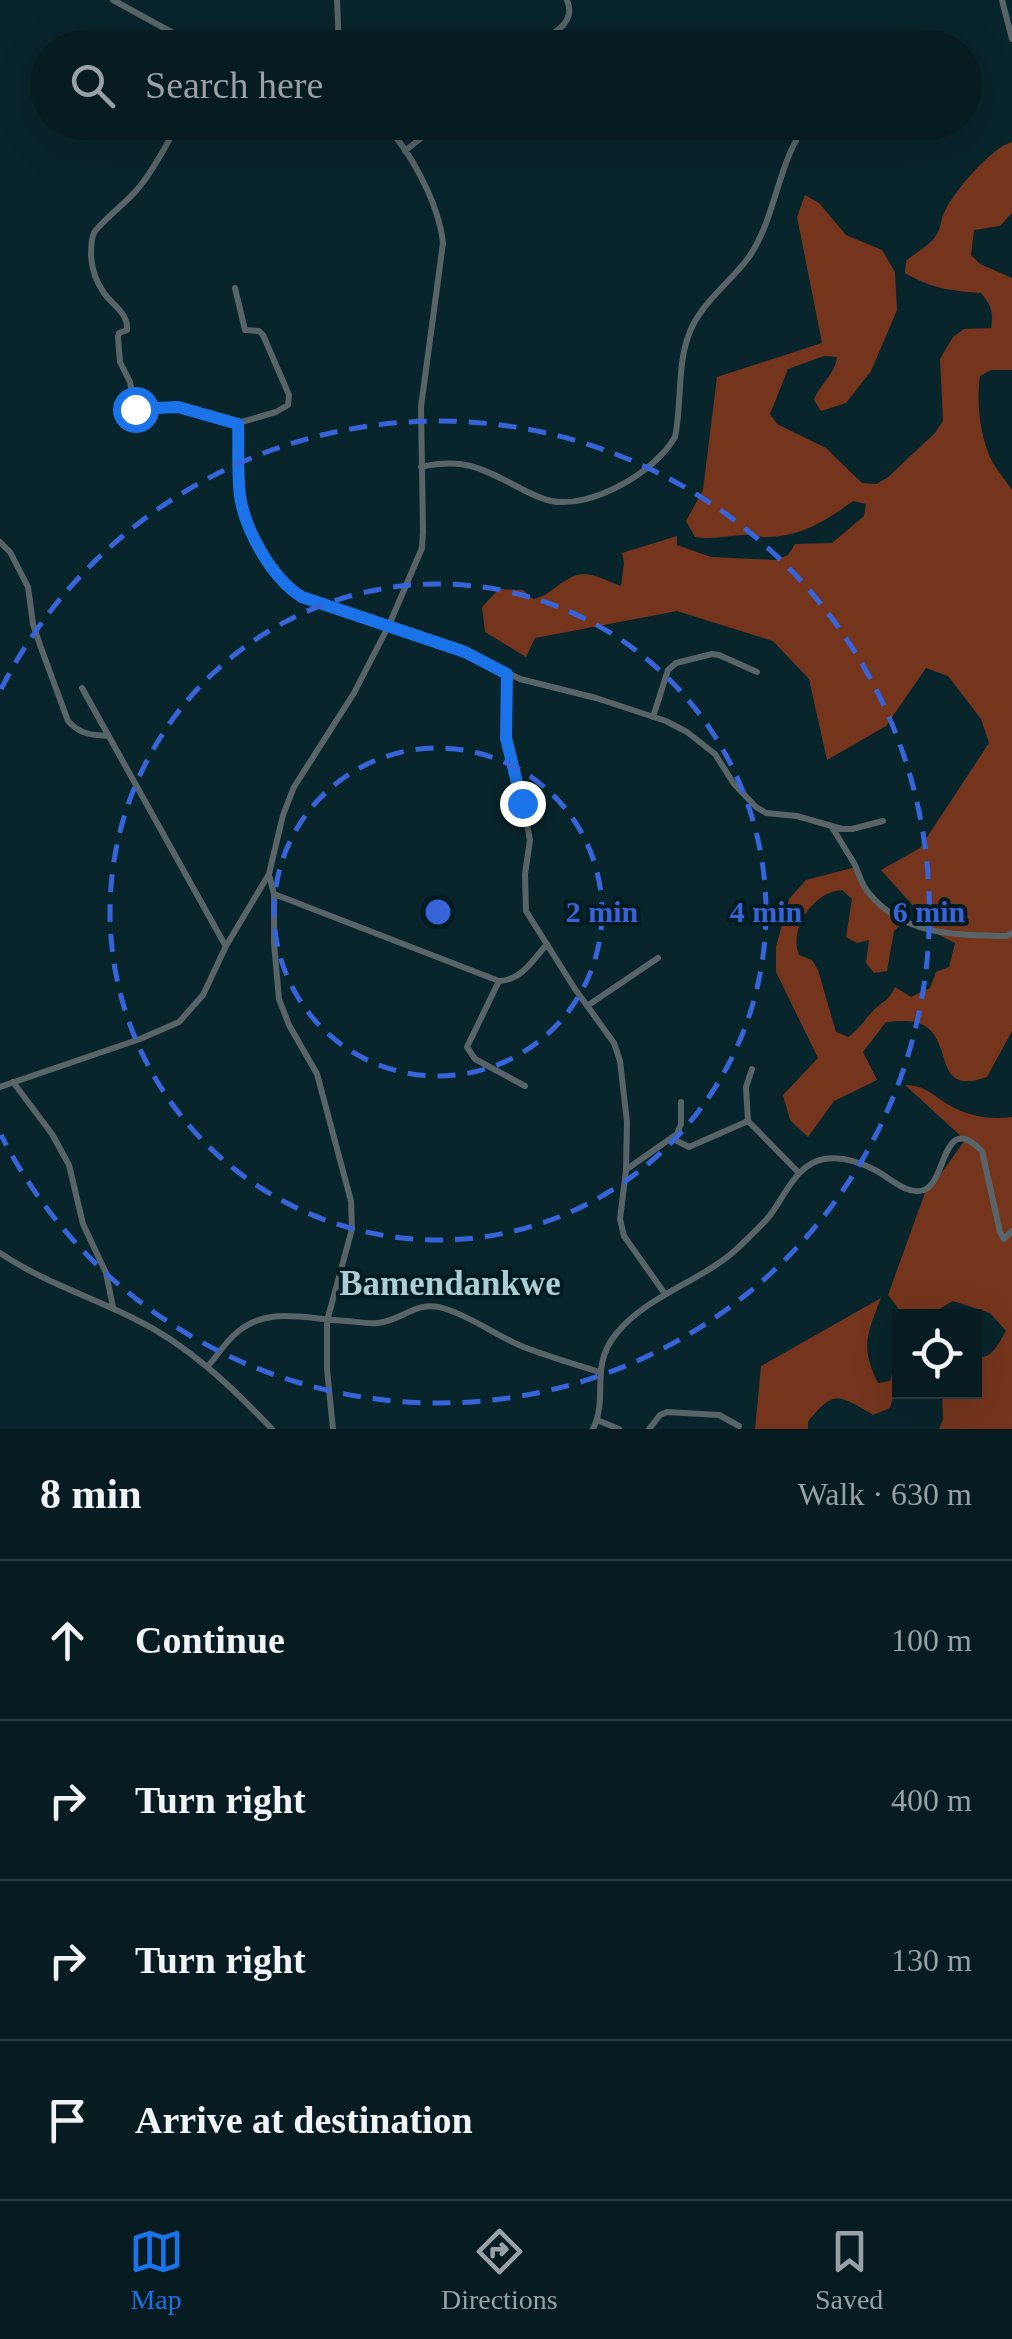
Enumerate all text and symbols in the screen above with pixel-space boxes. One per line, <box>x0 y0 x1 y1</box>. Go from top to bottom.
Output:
search box <box>30 30 982 140</box>
icon: search <box>65 58 120 113</box>
text: Search here <box>145 64 323 106</box>
route start <box>113 387 159 433</box>
route end <box>500 781 546 827</box>
centre of rings <box>420 894 456 930</box>
text: 2 min <box>566 895 639 928</box>
text: 4 min <box>730 895 803 928</box>
text: 6 min <box>893 895 966 928</box>
district label: Bamendankwe <box>339 1264 561 1303</box>
map controls <box>892 1309 982 1399</box>
button: locate <box>892 1309 982 1399</box>
text: 8 min <box>40 1471 142 1517</box>
text: Walk · 630 m <box>798 1476 972 1512</box>
icon: ahead <box>40 1613 95 1668</box>
text: Continue <box>135 1619 285 1661</box>
text: 100 m <box>891 1622 972 1658</box>
icon: right <box>40 1773 95 1828</box>
text: Turn right <box>135 1779 306 1821</box>
text: 400 m <box>891 1782 972 1818</box>
icon: right <box>40 1933 95 1988</box>
text: Turn right <box>135 1939 306 1981</box>
text: 130 m <box>891 1942 972 1978</box>
icon: arrive <box>40 2093 95 2148</box>
text: Arrive at destination <box>135 2099 473 2141</box>
tab: Map <box>129 2224 184 2316</box>
tab: Directions <box>441 2224 558 2316</box>
tab: Saved <box>815 2224 883 2316</box>

